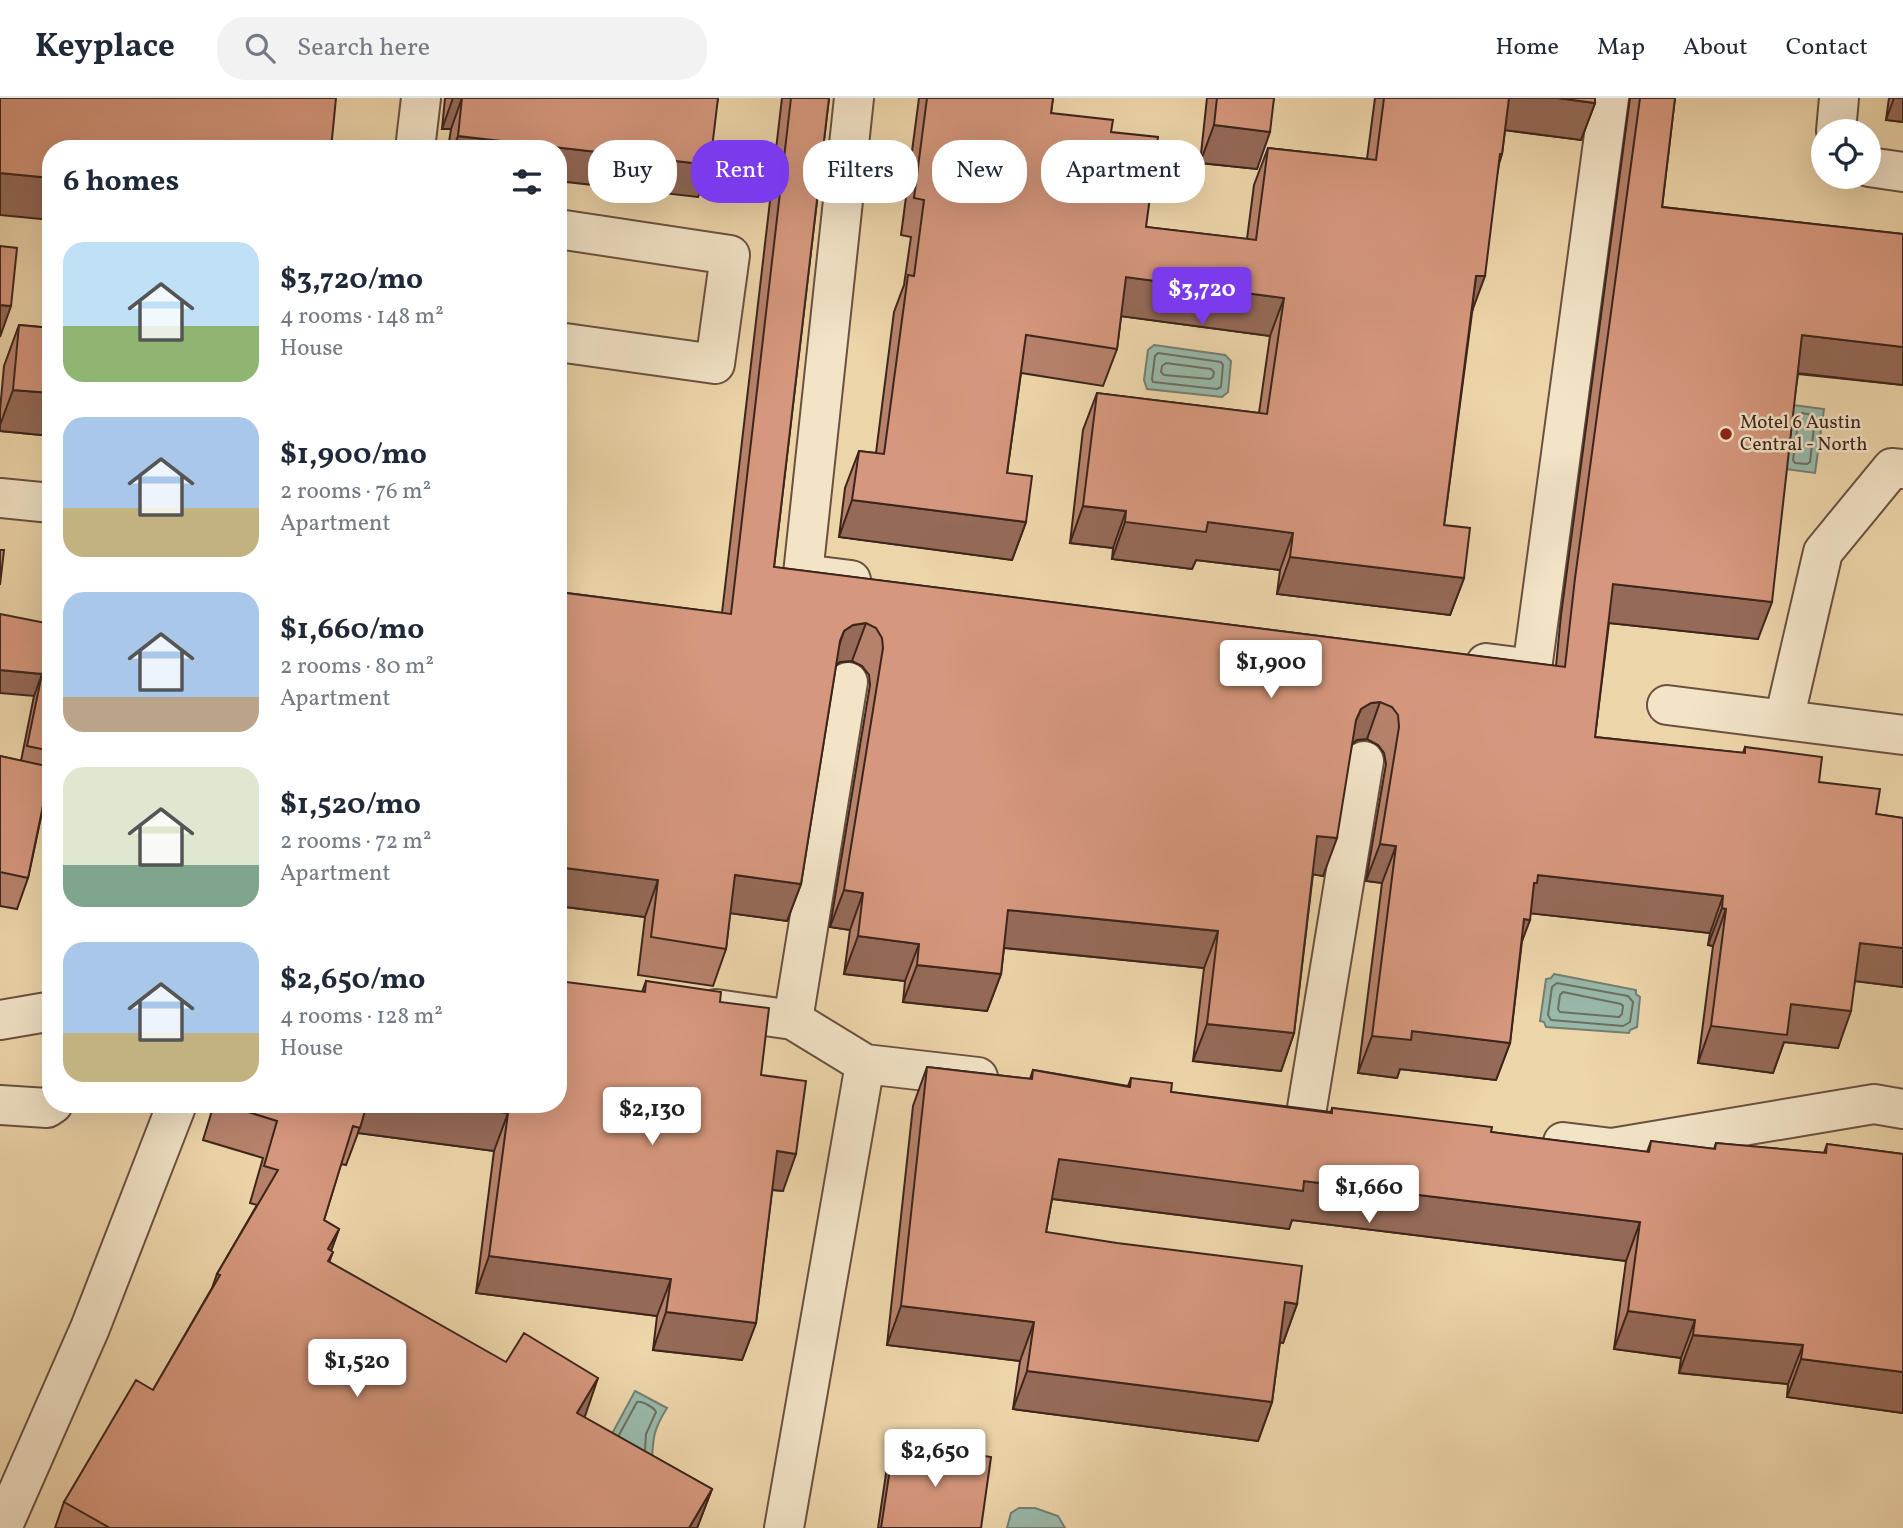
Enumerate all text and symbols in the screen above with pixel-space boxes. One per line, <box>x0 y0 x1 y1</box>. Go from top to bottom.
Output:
search box <box>217 17 707 80</box>
text: Keyplace <box>35 25 175 71</box>
icon: search <box>241 29 279 67</box>
text: Search here <box>297 30 430 66</box>
text: Home <box>1495 31 1559 65</box>
text: Map <box>1597 31 1645 65</box>
text: About <box>1683 31 1748 65</box>
text: Contact <box>1786 31 1868 65</box>
map controls <box>1811 119 1881 189</box>
button: locate <box>1811 119 1881 189</box>
chip: Buy <box>588 140 677 203</box>
chip: Rent <box>691 140 789 203</box>
chip: Filters <box>803 140 918 203</box>
chip: New <box>932 140 1027 203</box>
chip: Apartment <box>1041 140 1205 203</box>
text: 6 homes <box>63 161 179 203</box>
icon: filters <box>508 163 546 201</box>
text: $3,720/mo <box>280 259 423 301</box>
pin: $3,720 <box>1145 268 1259 327</box>
icon: home <box>119 270 203 354</box>
text: $3,720 <box>1168 274 1236 306</box>
text: 4 rooms · 148 m² <box>280 301 444 333</box>
text: House <box>280 333 343 365</box>
place label: Motel 6 Austin Central - North <box>1740 410 1868 458</box>
marker: Motel 6 Austin Central - North <box>1718 426 1734 442</box>
text: $1,900/mo <box>280 434 427 476</box>
icon: home <box>119 445 203 529</box>
text: 2 rooms · 76 m² <box>280 476 431 508</box>
text: Apartment <box>280 508 391 540</box>
text: $1,660/mo <box>280 609 424 651</box>
icon: home <box>119 620 203 704</box>
pin: $1,900 <box>1214 640 1328 700</box>
text: $1,900 <box>1236 647 1306 679</box>
text: 2 rooms · 80 m² <box>280 651 434 683</box>
text: Apartment <box>280 683 391 715</box>
text: $1,520/mo <box>280 784 421 826</box>
icon: home <box>119 795 203 879</box>
text: 2 rooms · 72 m² <box>280 826 431 858</box>
text: Apartment <box>280 858 391 890</box>
text: $2,650/mo <box>280 959 426 1001</box>
icon: home <box>119 970 203 1054</box>
text: 4 rooms · 128 m² <box>280 1001 443 1033</box>
text: House <box>280 1033 343 1065</box>
pin: $2,130 <box>595 1088 709 1147</box>
text: $2,130 <box>619 1094 685 1126</box>
pin: $1,660 <box>1312 1166 1426 1225</box>
text: $1,660 <box>1335 1172 1403 1204</box>
pin: $1,520 <box>300 1340 414 1399</box>
text: $1,520 <box>324 1346 390 1378</box>
pin: $2,650 <box>878 1430 992 1489</box>
text: $2,650 <box>900 1436 970 1468</box>

